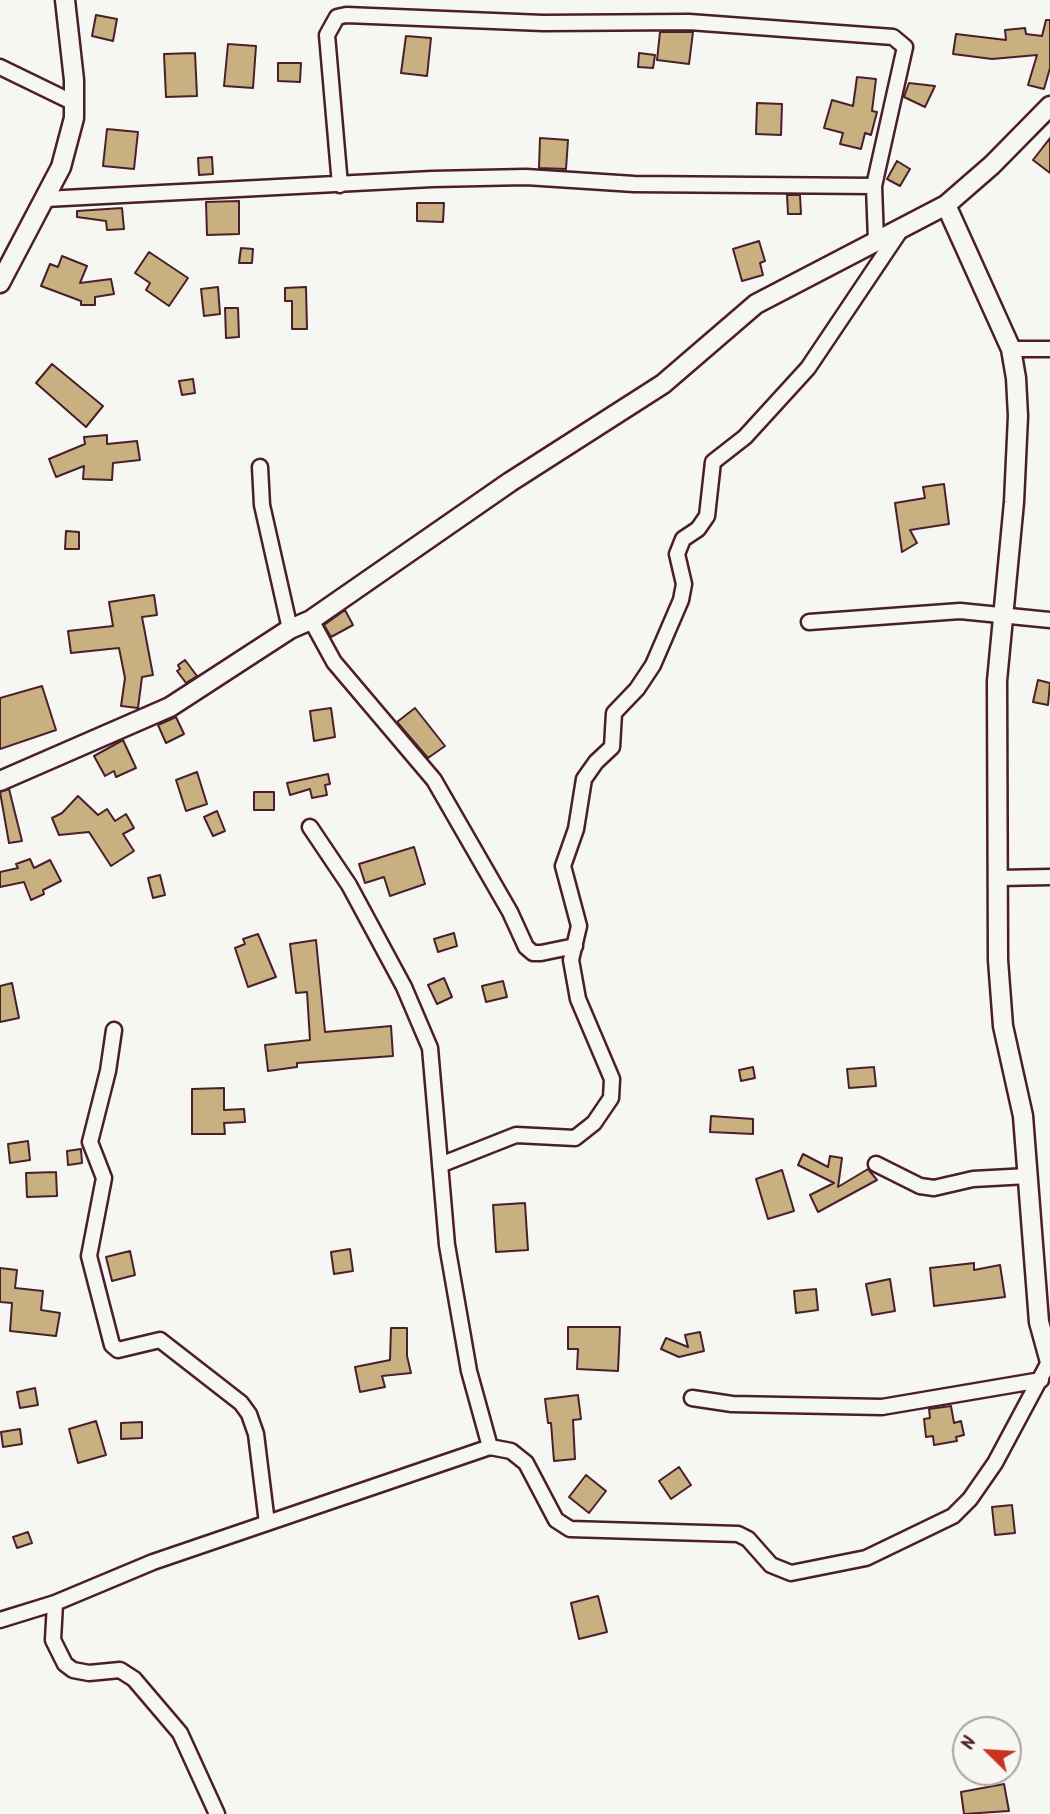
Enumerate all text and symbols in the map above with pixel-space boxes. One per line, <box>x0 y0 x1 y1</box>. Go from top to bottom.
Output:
north arrow <box>952 1716 1022 1786</box>
text: N <box>953 1732 986 1755</box>

